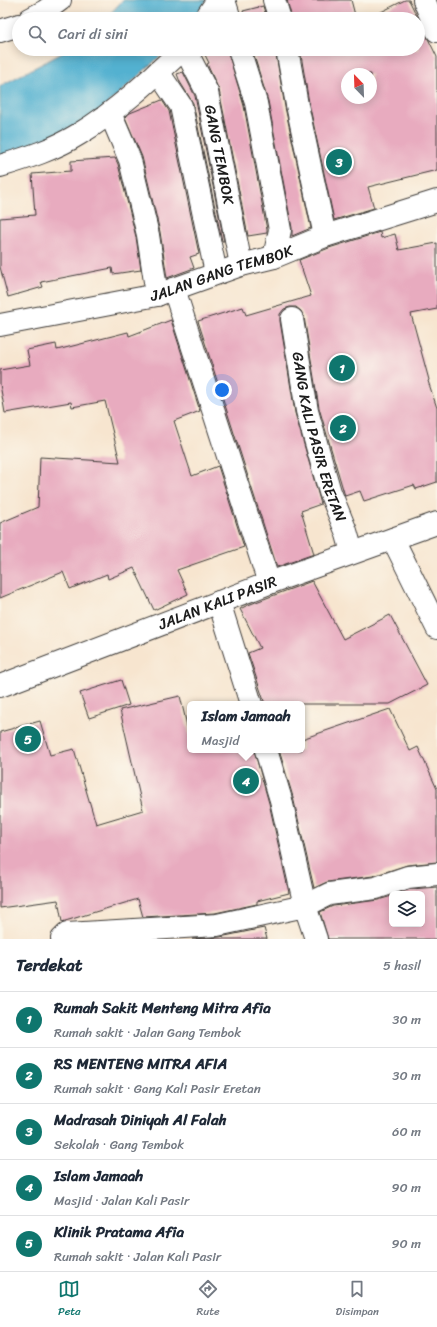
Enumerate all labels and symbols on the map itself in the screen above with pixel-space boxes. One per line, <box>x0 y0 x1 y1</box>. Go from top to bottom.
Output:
north arrow <box>341 68 377 104</box>
street label: GANG TEMBOK <box>197 102 242 207</box>
pin: 3 <box>326 147 352 177</box>
street label: JALAN GANG TEMBOK <box>147 237 298 309</box>
street label: GANG KALI PASIR ERETAN <box>285 350 354 526</box>
pin: 1 <box>329 353 355 383</box>
your location <box>212 380 232 400</box>
pin: 2 <box>330 413 356 443</box>
street label: JALAN KALI PASIR <box>154 568 281 638</box>
pin: 5 <box>15 724 41 754</box>
pin: 4 <box>233 766 259 796</box>

